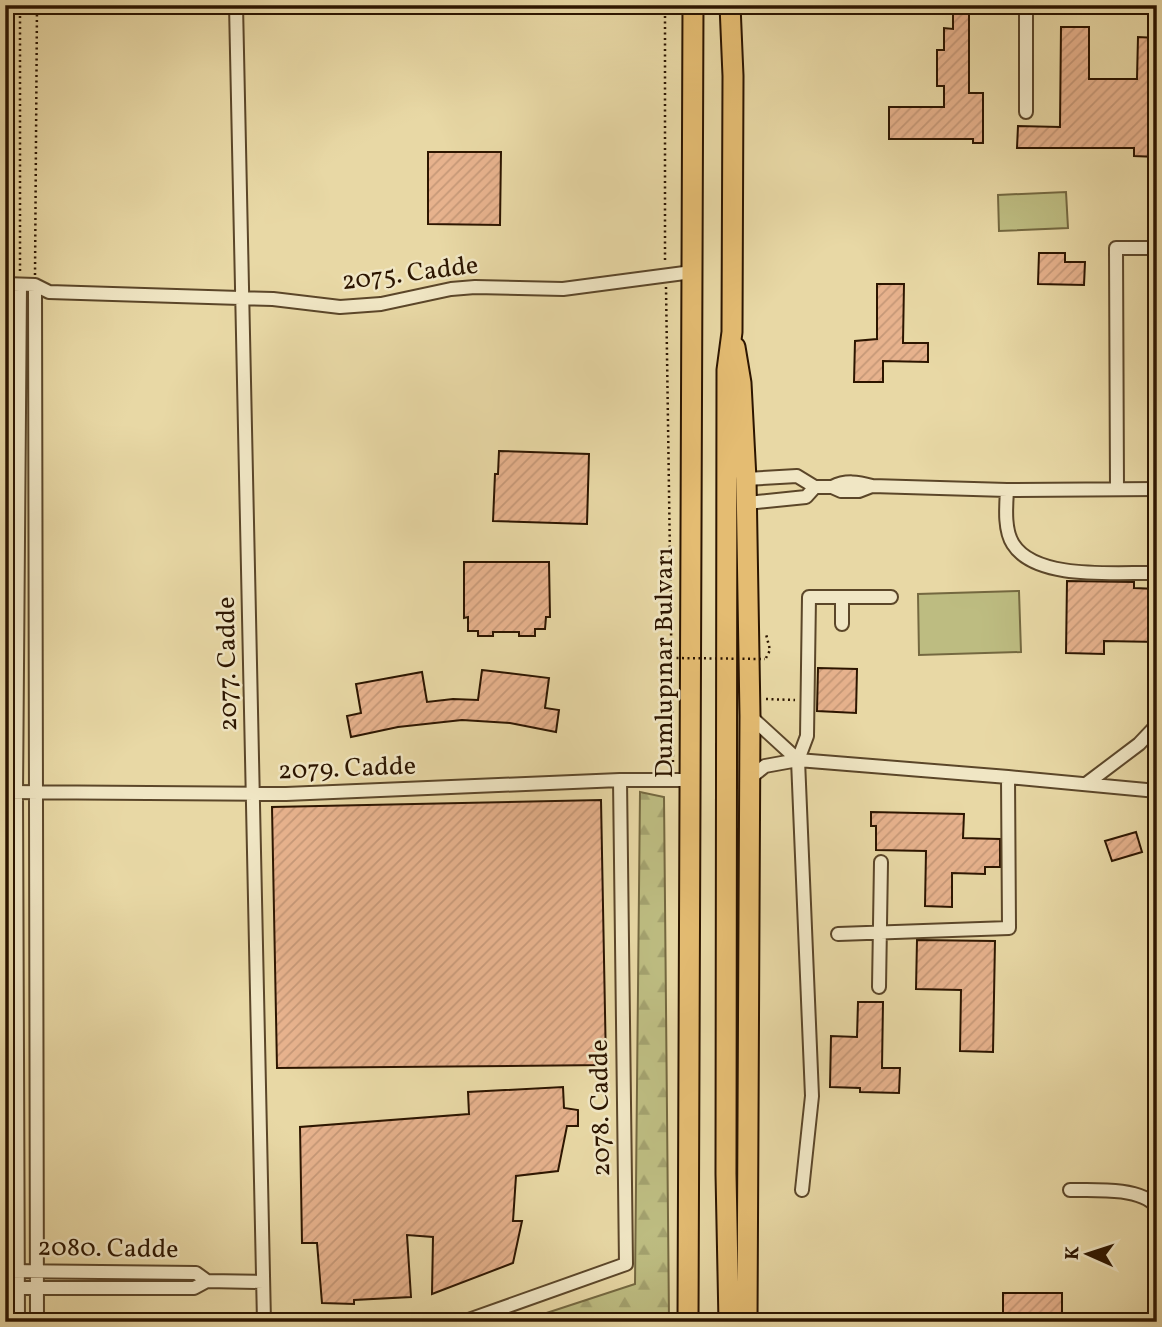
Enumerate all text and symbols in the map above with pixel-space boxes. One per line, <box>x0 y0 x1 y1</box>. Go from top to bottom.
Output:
street label: 2075. Cadde <box>340 248 480 300</box>
street label: Dumlupınar Bulvarı <box>647 548 683 778</box>
street label: 2077. Cadde <box>209 596 247 732</box>
street label: 2079. Cadde <box>277 749 417 789</box>
street label: 2078. Cadde <box>582 1039 620 1177</box>
north arrow <box>1054 1218 1124 1288</box>
street label: 2080. Cadde <box>37 1230 179 1268</box>
text: K <box>1060 1245 1086 1261</box>

